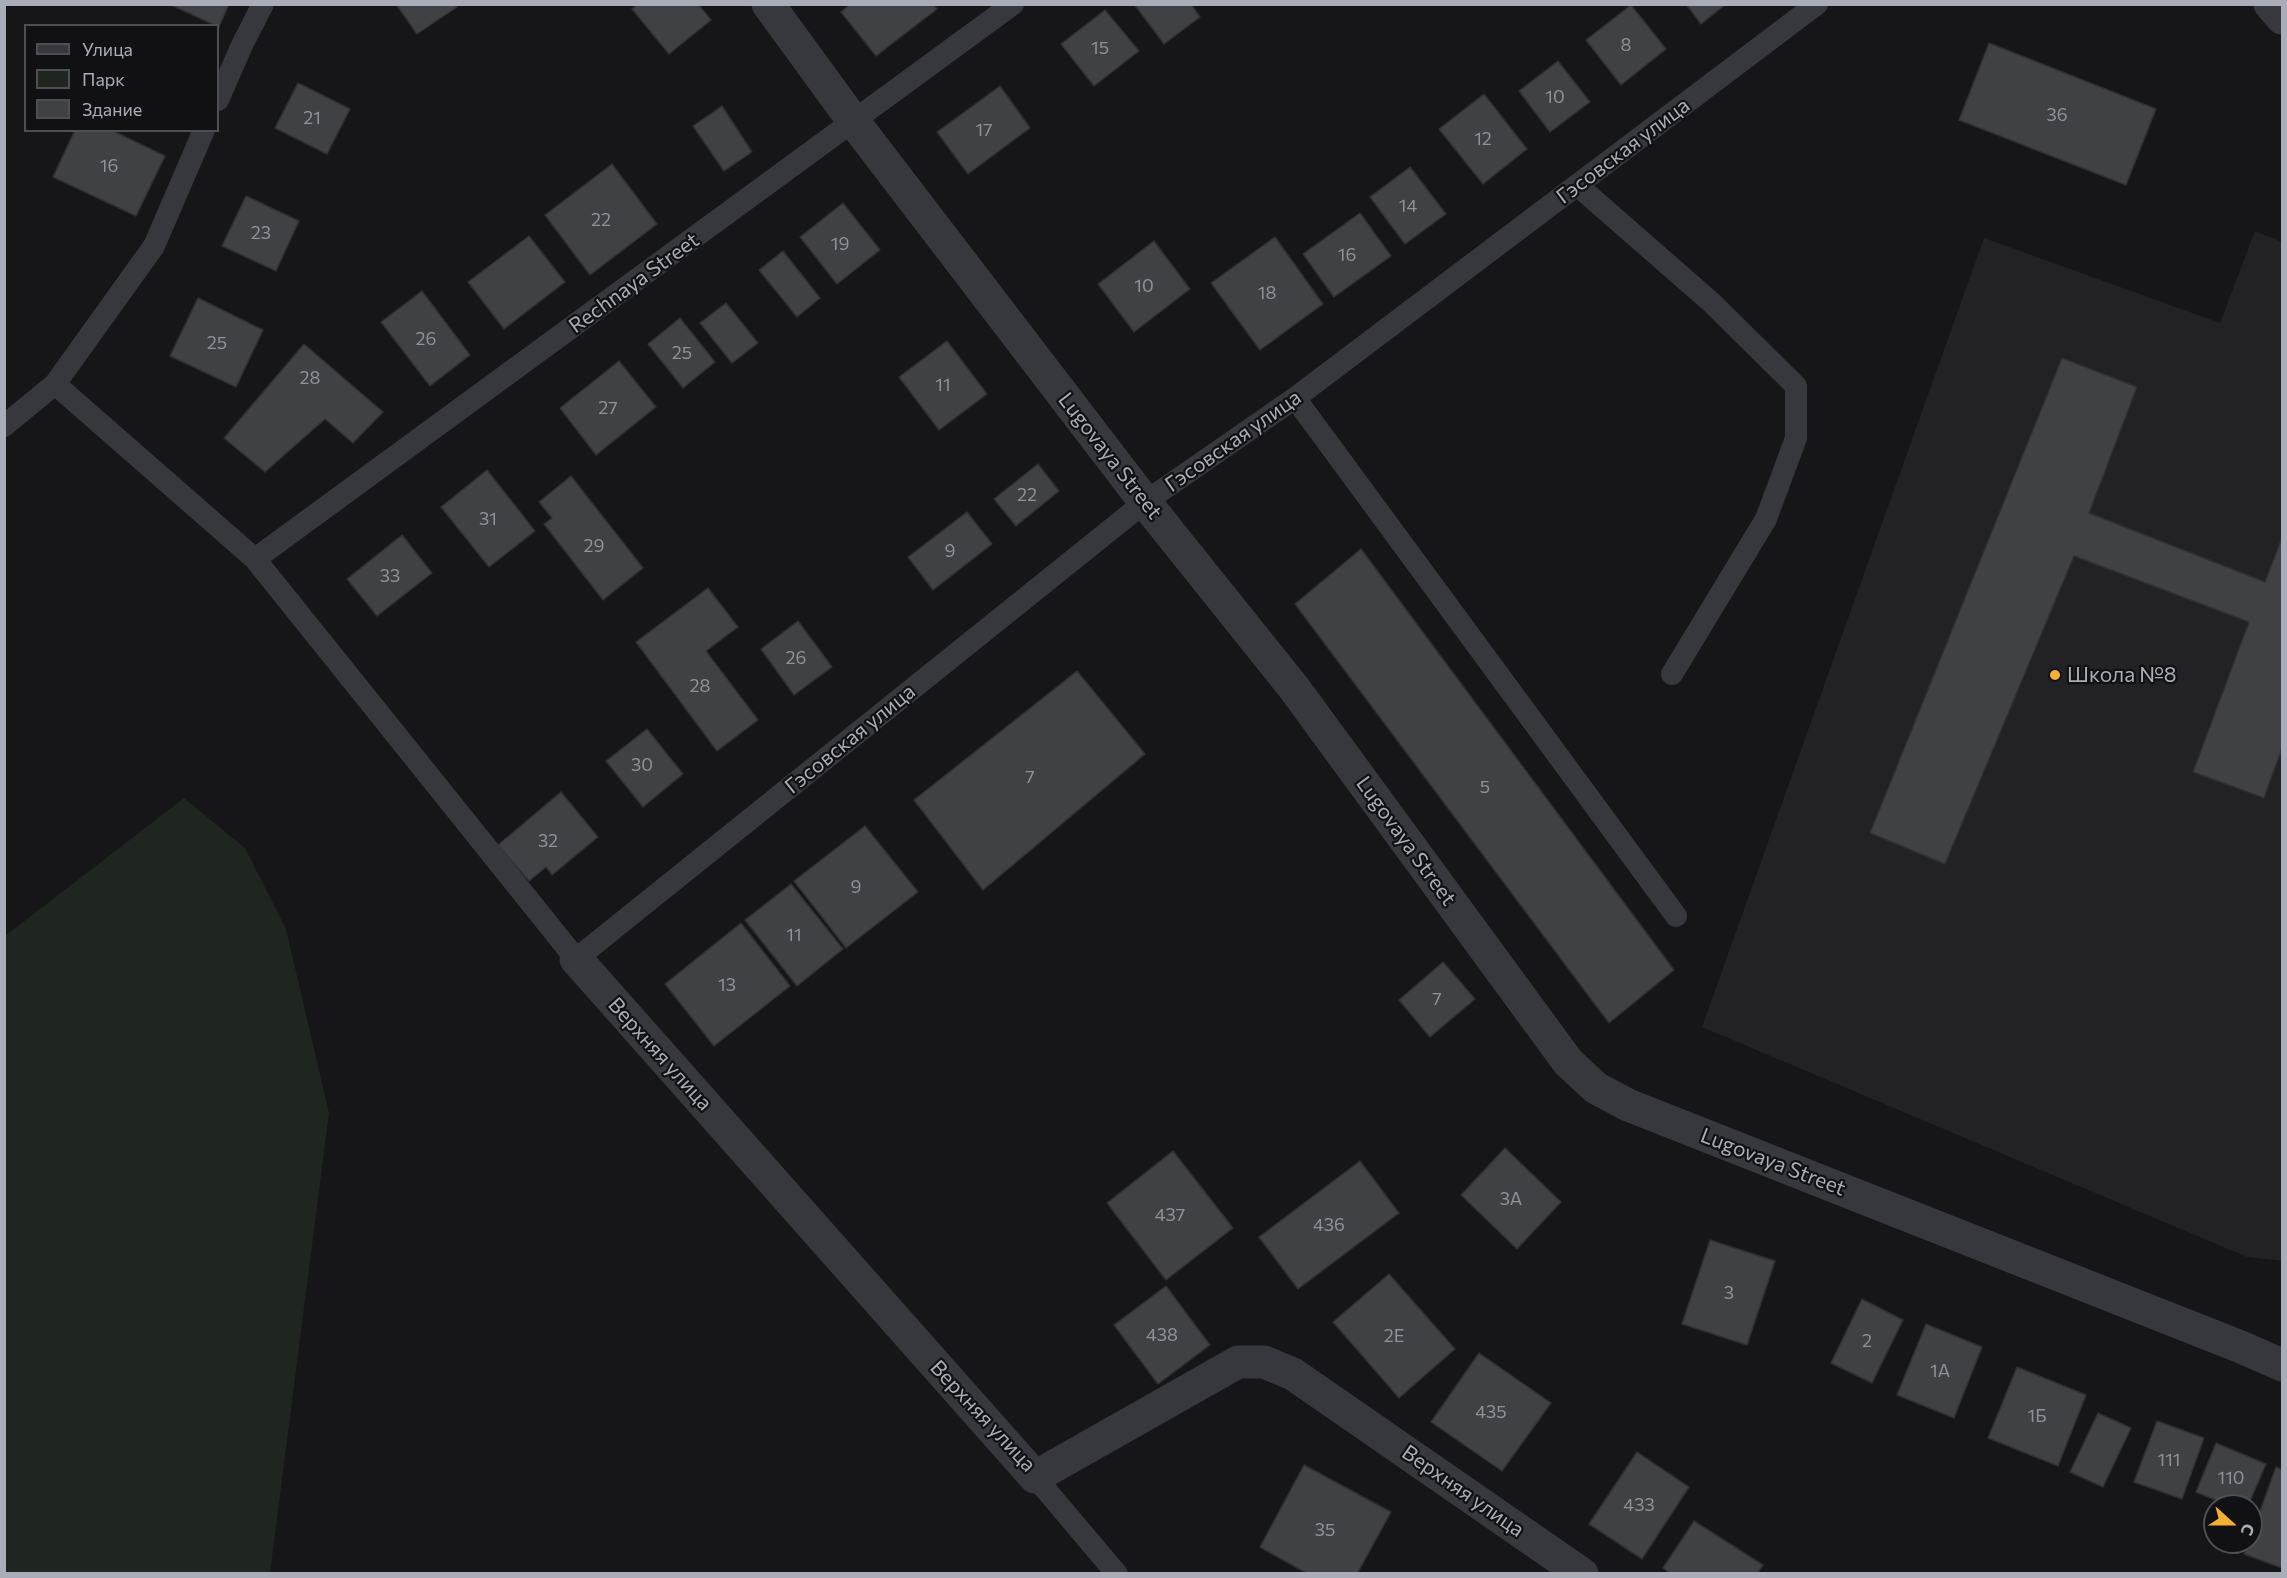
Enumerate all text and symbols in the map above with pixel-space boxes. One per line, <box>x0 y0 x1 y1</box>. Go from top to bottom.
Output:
legend <box>24 24 219 132</box>
house number: 8 <box>1621 34 1631 56</box>
house number: 15 <box>1091 37 1109 59</box>
text: Улица <box>82 38 133 60</box>
text: Парк <box>82 68 125 90</box>
house number: 10 <box>1545 86 1565 108</box>
street label: Гэсовская улица <box>1551 93 1695 209</box>
text: Здание <box>82 98 142 120</box>
house number: 36 <box>2046 104 2068 126</box>
house number: 21 <box>303 107 321 129</box>
house number: 17 <box>975 119 993 141</box>
house number: 12 <box>1474 128 1492 150</box>
house number: 16 <box>100 155 118 177</box>
house number: 14 <box>1399 195 1417 217</box>
house number: 22 <box>591 209 611 231</box>
house number: 23 <box>251 222 271 244</box>
street label: Rechnaya Street <box>564 227 704 339</box>
house number: 19 <box>831 233 849 255</box>
house number: 16 <box>1338 244 1356 266</box>
house number: 10 <box>1134 275 1154 297</box>
house number: 18 <box>1258 282 1276 304</box>
house number: 26 <box>416 328 436 350</box>
house number: 25 <box>207 332 227 354</box>
house number: 25 <box>672 342 692 364</box>
house number: 28 <box>300 367 320 389</box>
house number: 11 <box>935 374 951 396</box>
street label: Гэсовская улица <box>1160 385 1306 497</box>
street label: Lugovaya Street <box>1053 388 1167 524</box>
house number: 27 <box>598 397 618 419</box>
house number: 22 <box>1017 484 1037 506</box>
house number: 31 <box>479 508 497 530</box>
house number: 29 <box>584 535 604 557</box>
house number: 9 <box>945 540 955 562</box>
house number: 33 <box>380 565 400 587</box>
house number: 26 <box>786 647 806 669</box>
place label: Школа №8 <box>2067 662 2176 688</box>
marker: Школа №8 <box>2048 668 2062 682</box>
house number: 28 <box>690 675 710 697</box>
street label: Гэсовская улица <box>780 679 920 799</box>
house number: 30 <box>631 754 653 776</box>
house number: 7 <box>1025 766 1035 788</box>
street label: Lugovaya Street <box>1351 772 1461 910</box>
house number: 5 <box>1480 776 1490 798</box>
house number: 32 <box>538 830 558 852</box>
house number: 9 <box>851 876 861 898</box>
house number: 11 <box>786 924 802 946</box>
house number: 13 <box>718 974 736 996</box>
house number: 7 <box>1432 988 1442 1010</box>
street label: Верхняя улица <box>603 992 717 1116</box>
street label: Lugovaya Street <box>1697 1123 1849 1201</box>
house number: 3А <box>1500 1188 1522 1210</box>
house number: 437 <box>1155 1204 1185 1226</box>
house number: 436 <box>1313 1214 1345 1236</box>
house number: 3 <box>1724 1282 1734 1304</box>
house number: 438 <box>1146 1324 1178 1346</box>
house number: 2Е <box>1384 1325 1404 1347</box>
house number: 2 <box>1862 1330 1872 1352</box>
street label: Верхняя улица <box>925 1355 1041 1477</box>
house number: 1А <box>1930 1360 1950 1382</box>
house number: 435 <box>1475 1401 1507 1423</box>
house number: 1Б <box>2028 1405 2046 1427</box>
street label: Верхняя улица <box>1397 1440 1529 1542</box>
house number: 111 <box>2157 1449 2181 1471</box>
house number: 110 <box>2217 1467 2245 1489</box>
house number: 433 <box>1623 1494 1655 1516</box>
north arrow <box>2203 1494 2263 1554</box>
house number: 35 <box>1315 1519 1335 1541</box>
text: С <box>2238 1521 2259 1538</box>

